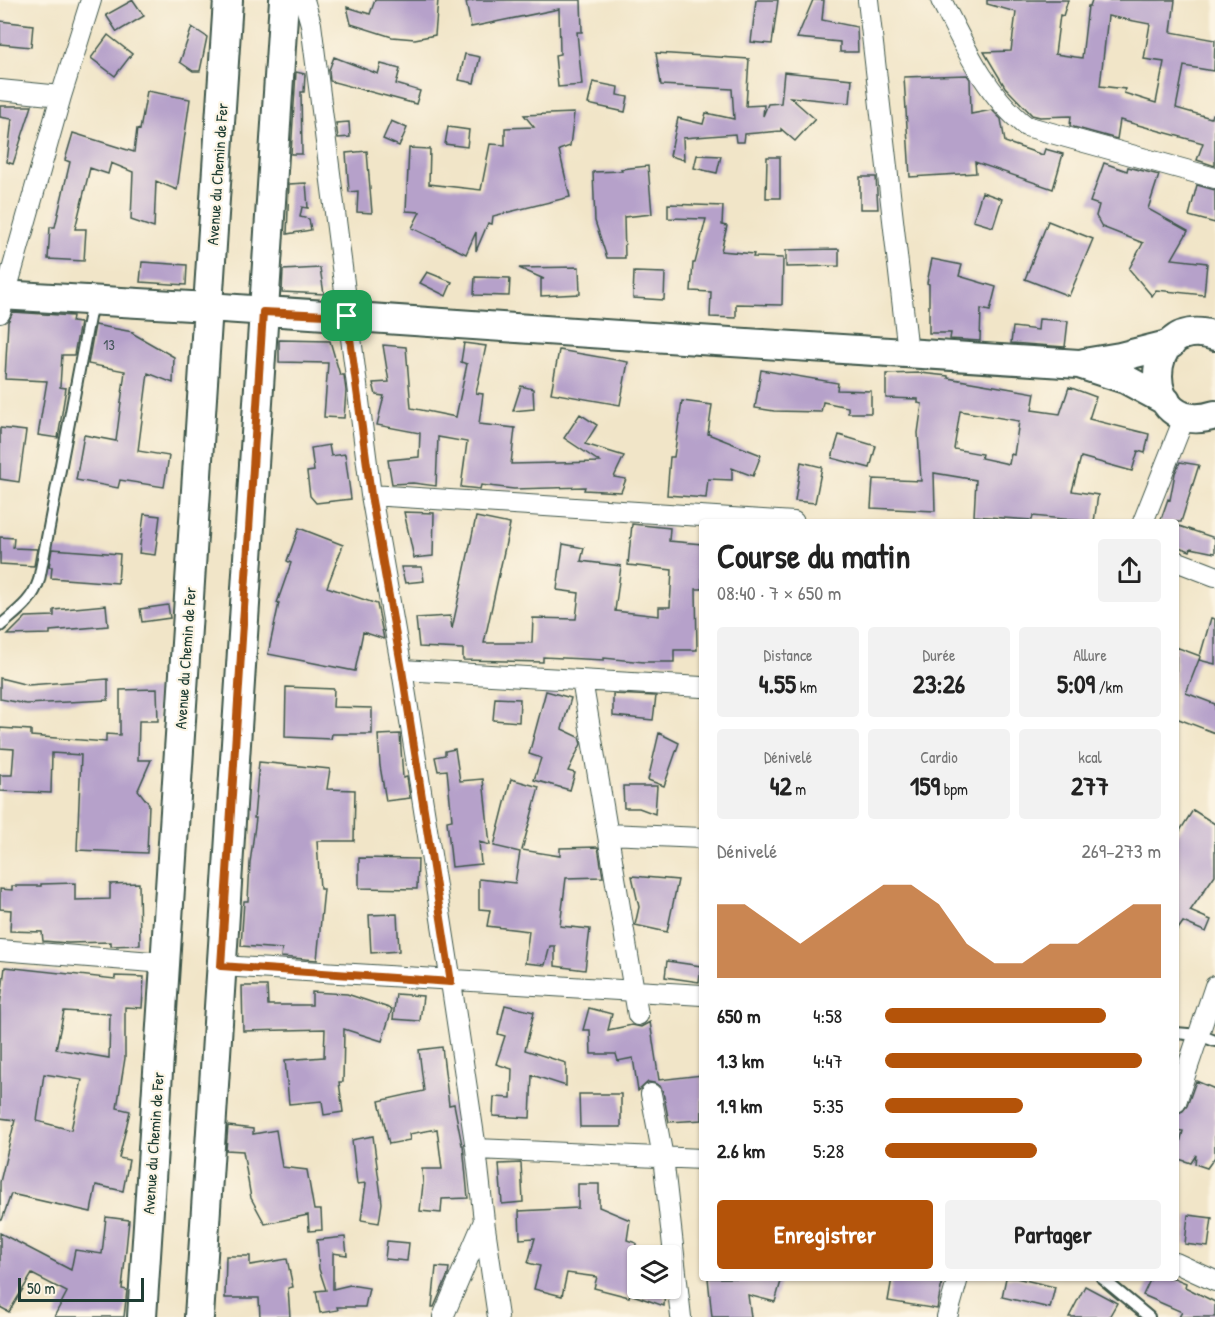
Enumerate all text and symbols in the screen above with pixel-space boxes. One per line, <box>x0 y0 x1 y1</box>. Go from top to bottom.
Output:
street label: Avenue du Chemin de Fer <box>201 102 233 246</box>
pin <box>321 290 372 341</box>
icon: arrive <box>330 299 363 332</box>
house number: 13 <box>103 335 115 354</box>
text: Course du matin <box>717 534 910 578</box>
button: share <box>1098 539 1161 602</box>
text: 08:40 · 7 × 650 m <box>717 579 841 606</box>
street label: Avenue du Chemin de Fer <box>169 586 201 730</box>
text: Distance <box>764 644 812 666</box>
text: Durée <box>923 644 955 666</box>
text: Allure <box>1073 644 1107 666</box>
text: 4.55 <box>759 666 796 701</box>
text: 23:26 <box>913 666 965 701</box>
text: 5:09 <box>1057 666 1095 701</box>
text: km <box>796 676 817 698</box>
text: /km <box>1095 676 1123 698</box>
text: Dénivelé <box>764 746 812 768</box>
text: Cardio <box>920 746 958 768</box>
text: kcal <box>1078 746 1102 768</box>
text: 42 <box>770 768 792 803</box>
text: 159 <box>910 768 940 803</box>
text: 277 <box>1071 768 1109 803</box>
text: m <box>792 778 806 800</box>
text: bpm <box>940 778 968 800</box>
text: Dénivelé <box>717 837 777 864</box>
text: 269–273 m <box>1082 837 1161 864</box>
text: 650 m <box>717 1002 761 1029</box>
text: 4:58 <box>813 1002 842 1029</box>
text: 1.3 km <box>717 1047 764 1074</box>
text: 4:47 <box>813 1047 843 1074</box>
street label: Avenue du Chemin de Fer <box>137 1071 169 1215</box>
text: 1.9 km <box>717 1092 762 1119</box>
text: 5:35 <box>813 1092 844 1119</box>
text: 2.6 km <box>717 1137 765 1164</box>
text: 5:28 <box>813 1137 844 1164</box>
button: Enregistrer <box>717 1200 933 1269</box>
button: Partager <box>945 1200 1161 1269</box>
map controls <box>627 1245 681 1299</box>
button: layers <box>627 1245 681 1299</box>
scale bar <box>18 1275 144 1302</box>
text: 50 m <box>27 1277 56 1299</box>

